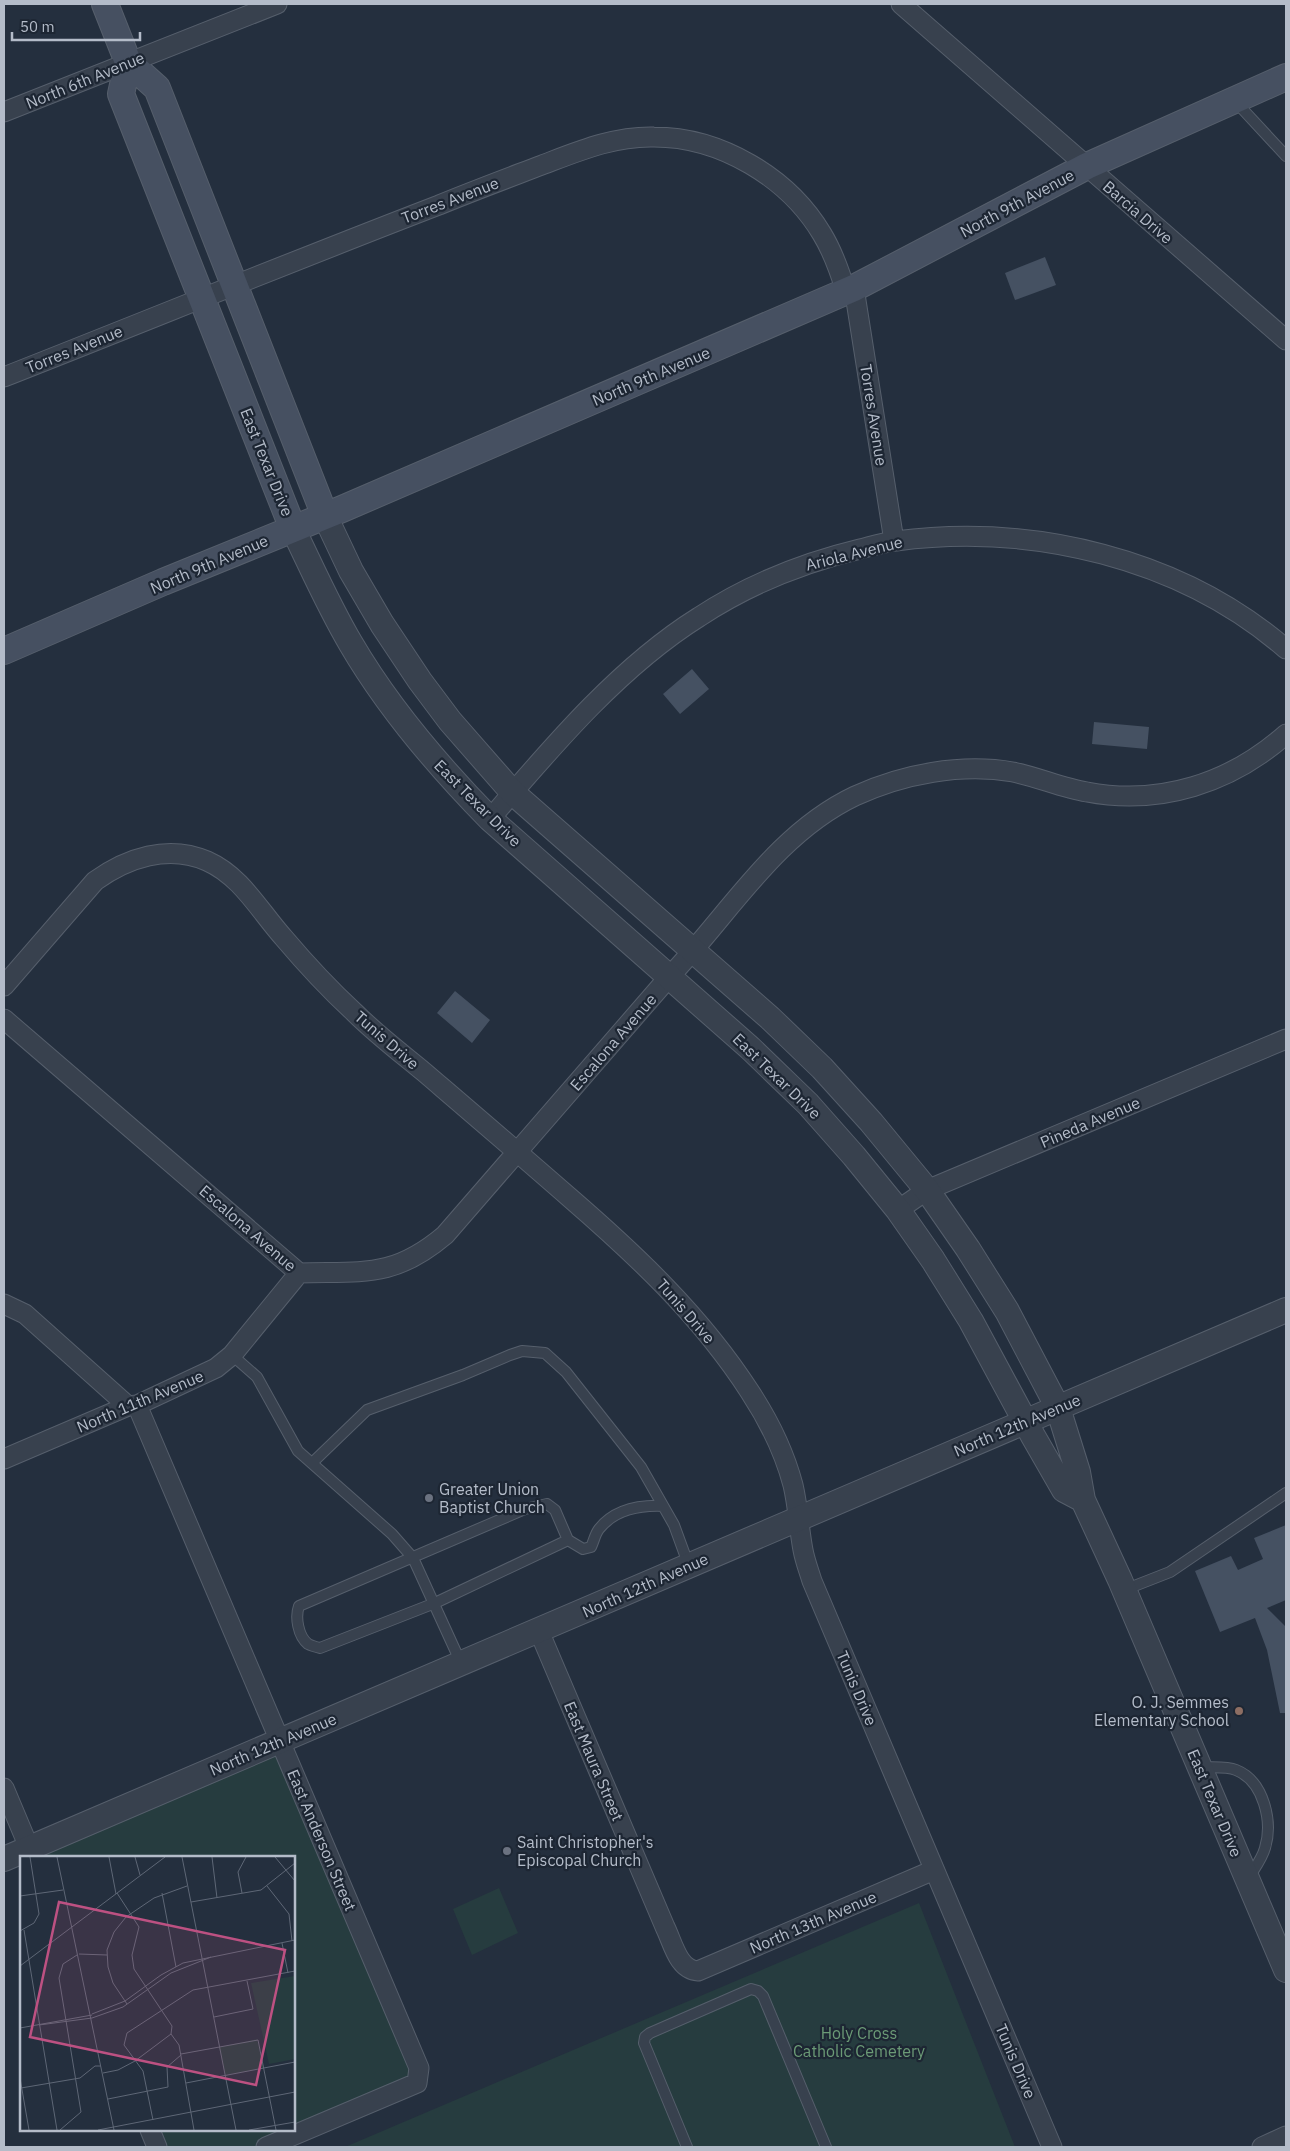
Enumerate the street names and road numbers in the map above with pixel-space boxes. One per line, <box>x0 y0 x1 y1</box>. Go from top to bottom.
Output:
street label: North 6th Avenue <box>23 47 147 113</box>
street label: North 9th Avenue <box>957 164 1078 241</box>
street label: Torres Avenue <box>399 172 502 228</box>
street label: Barcia Drive <box>1099 176 1177 248</box>
street label: Torres Avenue <box>23 320 125 377</box>
street label: North 9th Avenue <box>589 342 713 410</box>
street label: Torres Avenue <box>856 363 892 467</box>
street label: East Texar Drive <box>236 405 298 519</box>
street label: North 9th Avenue <box>147 530 271 598</box>
street label: Ariola Avenue <box>803 531 905 575</box>
street label: East Texar Drive <box>430 755 526 851</box>
street label: Escalona Avenue <box>565 989 661 1095</box>
street label: Tunis Drive <box>351 1006 424 1074</box>
street label: East Texar Drive <box>729 1029 825 1123</box>
street label: Pineda Avenue <box>1037 1092 1143 1152</box>
street label: Escalona Avenue <box>195 1180 301 1276</box>
street label: Tunis Drive <box>652 1275 720 1348</box>
street label: North 11th Avenue <box>74 1365 207 1437</box>
street label: North 12th Avenue <box>951 1389 1084 1461</box>
street label: North 12th Avenue <box>579 1548 711 1622</box>
street label: Tunis Drive <box>832 1648 882 1729</box>
street label: East Maura Street <box>560 1698 628 1824</box>
street label: North 12th Avenue <box>207 1708 340 1780</box>
street label: East Texar Drive <box>1183 1746 1247 1860</box>
street label: East Anderson Street <box>283 1766 361 1914</box>
street label: North 13th Avenue <box>747 1886 880 1958</box>
street label: Tunis Drive <box>991 2021 1041 2102</box>

